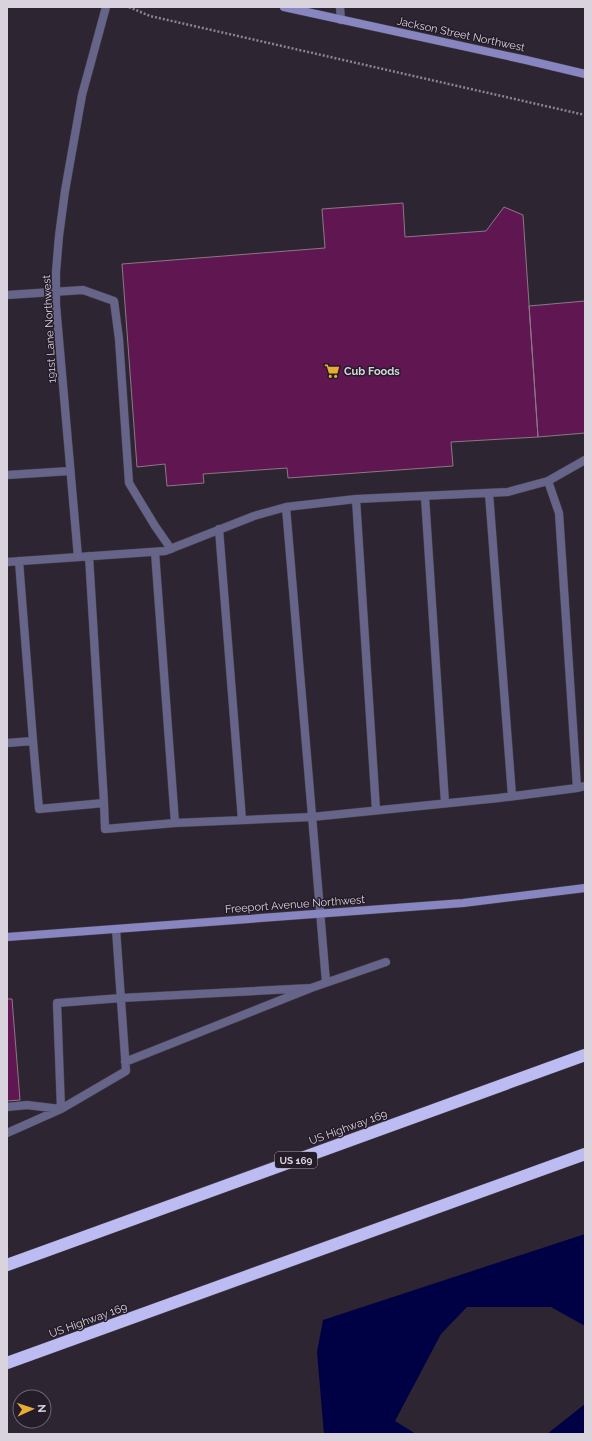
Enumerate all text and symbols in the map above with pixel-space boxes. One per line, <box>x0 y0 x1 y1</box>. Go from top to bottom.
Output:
street label: Jackson Street Northwest <box>396 15 526 54</box>
street label: 191st Lane Northwest <box>40 274 59 384</box>
supermarket icon: Cub Foods <box>323 362 341 380</box>
place label: Cub Foods <box>344 365 400 378</box>
street label: Freeport Avenue Northwest <box>225 893 366 916</box>
street label: US Highway 169 <box>307 1107 389 1148</box>
road number: US 169 <box>275 1152 317 1168</box>
street label: US Highway 169 <box>47 1300 129 1341</box>
north arrow <box>12 1389 52 1429</box>
text: N <box>35 1404 48 1413</box>

